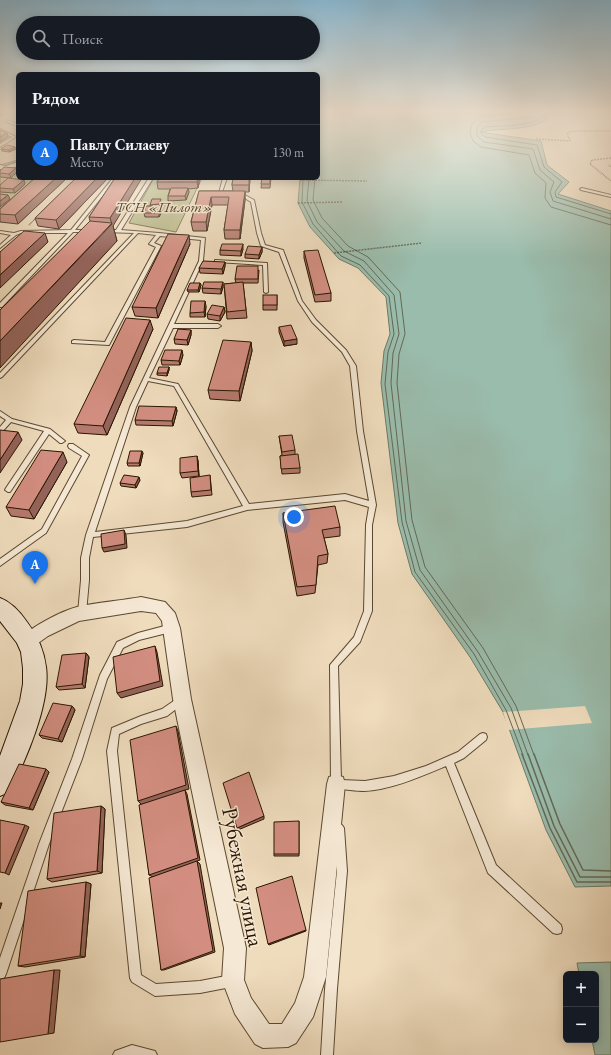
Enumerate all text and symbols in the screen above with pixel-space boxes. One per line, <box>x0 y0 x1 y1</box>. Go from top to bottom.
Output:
search box <box>16 16 320 60</box>
icon: search <box>30 27 52 49</box>
text: Поиск <box>62 29 103 48</box>
text: Рядом <box>32 87 80 109</box>
text: Павлу Силаеву <box>70 135 169 154</box>
text: A <box>40 144 50 161</box>
text: 130 m <box>273 144 304 161</box>
text: Место <box>70 154 103 171</box>
park label: ТСН «Пилот» <box>115 197 213 216</box>
your location <box>284 507 304 527</box>
pin: A <box>22 551 48 584</box>
street label: Рубежная улица <box>215 805 271 950</box>
map controls <box>563 971 599 1043</box>
button: + <box>563 971 599 1007</box>
button: − <box>563 1007 599 1043</box>

